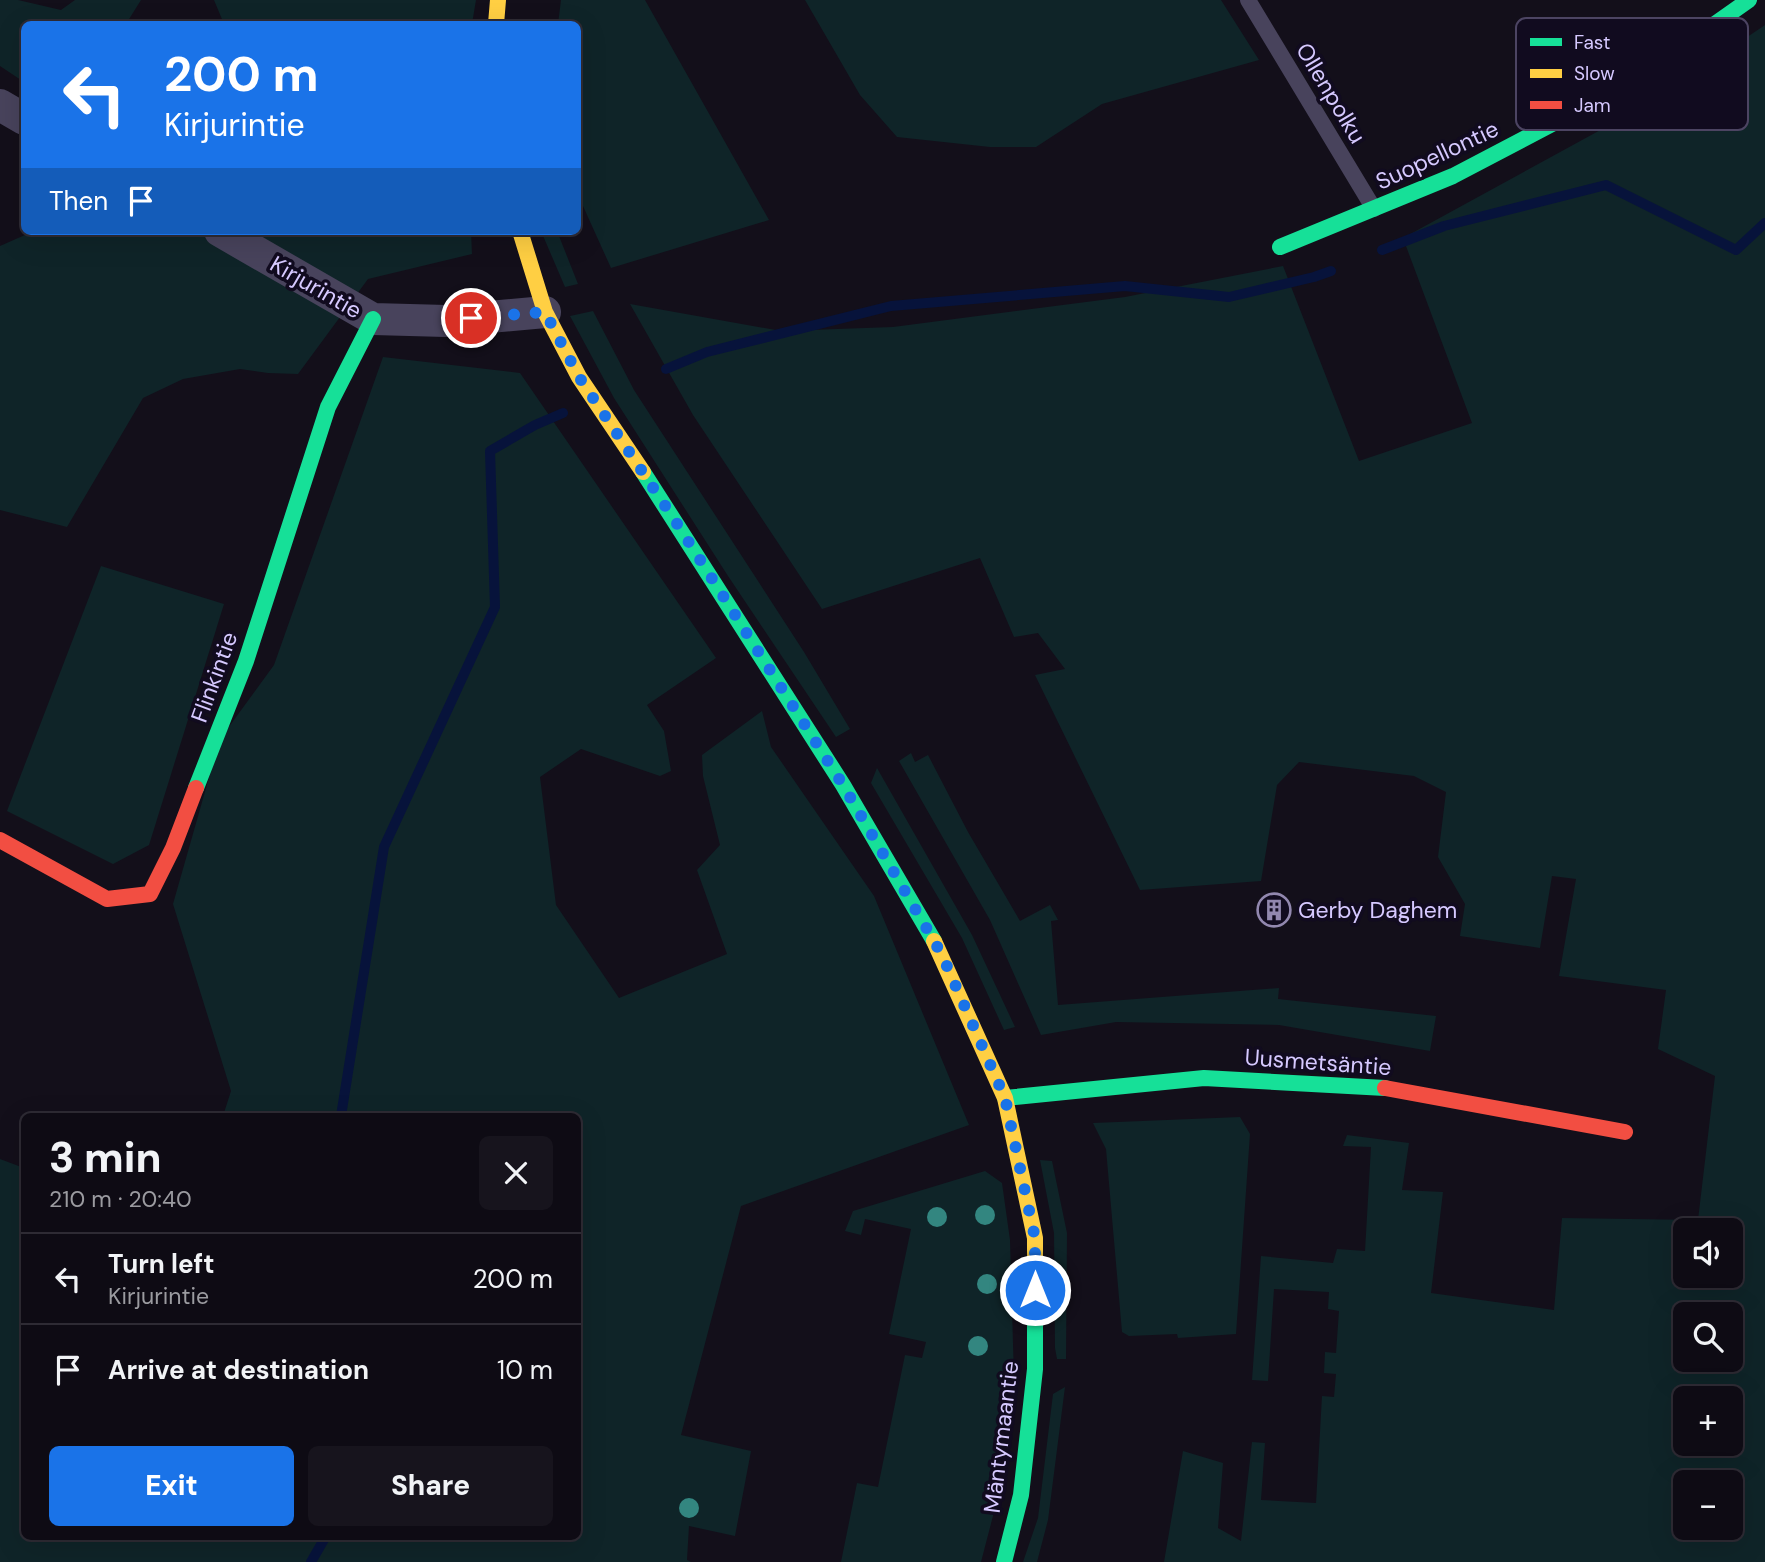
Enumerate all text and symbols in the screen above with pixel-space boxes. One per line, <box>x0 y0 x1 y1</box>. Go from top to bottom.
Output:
legend <box>1516 18 1748 130</box>
text: Fast <box>1574 30 1610 55</box>
street label: Ollenpolku <box>1289 37 1373 149</box>
text: 200 m <box>164 42 319 106</box>
icon: left <box>49 49 140 140</box>
text: Slow <box>1574 61 1615 86</box>
text: Jam <box>1574 93 1611 118</box>
text: Kirjurintie <box>164 104 305 146</box>
street label: Suopellontie <box>1371 113 1503 197</box>
icon: arrive <box>122 182 160 220</box>
text: Then <box>49 184 108 218</box>
street label: Kirjurintie <box>265 249 367 325</box>
pin <box>441 288 501 348</box>
icon: arrive <box>452 299 490 337</box>
street label: Flinkintie <box>184 628 244 726</box>
building icon: Gerby Daghem <box>1255 891 1293 929</box>
place label: Gerby Daghem <box>1298 895 1457 925</box>
street label: Uusmetsäntie <box>1244 1042 1392 1082</box>
text: 3 min <box>49 1130 162 1185</box>
button: close <box>479 1136 553 1210</box>
text: 210 m · 20:40 <box>49 1184 192 1214</box>
map controls <box>1673 1218 1743 1540</box>
button: sound <box>1673 1218 1743 1288</box>
text: Turn left <box>108 1247 215 1281</box>
position arrow <box>998 1253 1072 1327</box>
icon: left <box>49 1260 87 1298</box>
text: 200 m <box>473 1262 553 1296</box>
text: Kirjurintie <box>108 1281 209 1311</box>
button: search <box>1673 1302 1743 1372</box>
icon: arrive <box>49 1351 87 1389</box>
text: Arrive at destination <box>108 1353 369 1387</box>
text: 10 m <box>497 1353 553 1387</box>
street label: Mäntymaantie <box>977 1359 1025 1515</box>
button: + <box>1673 1386 1743 1456</box>
button: Exit <box>49 1446 294 1526</box>
button: Share <box>308 1446 553 1526</box>
button: − <box>1673 1470 1743 1540</box>

